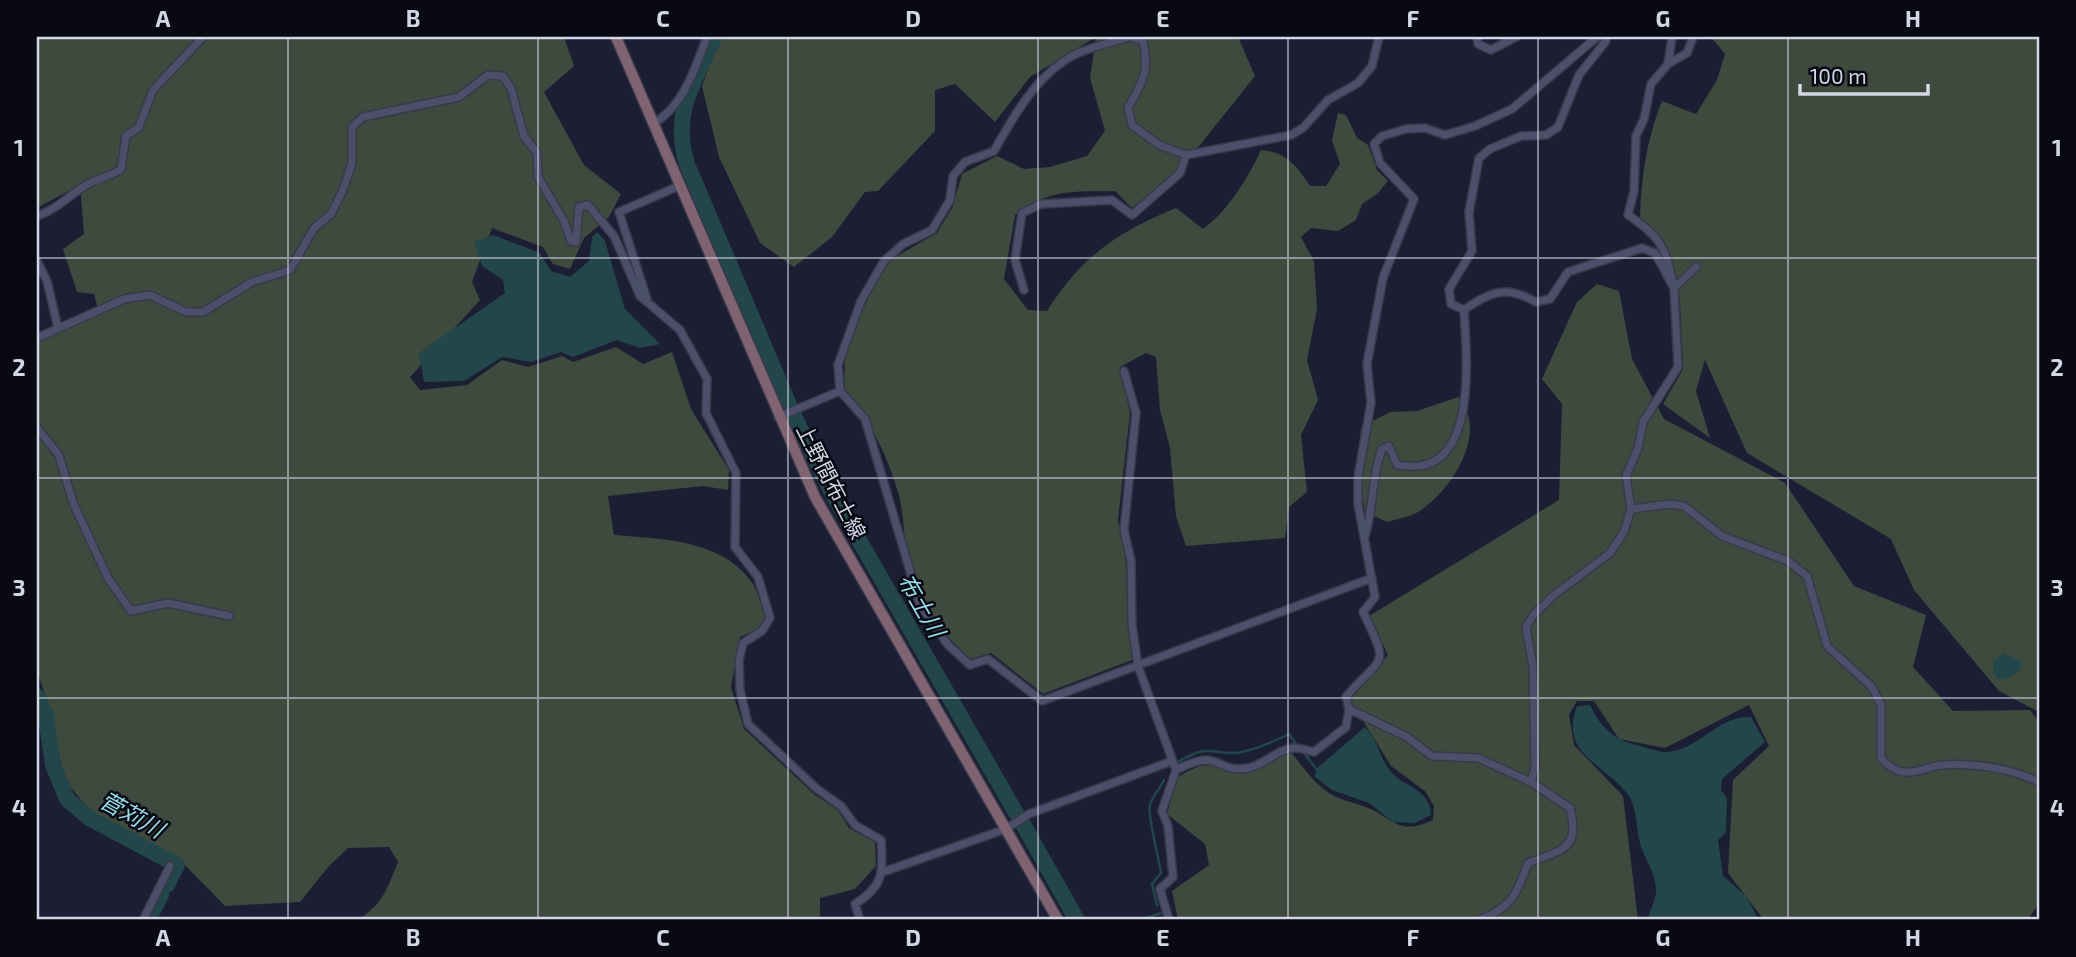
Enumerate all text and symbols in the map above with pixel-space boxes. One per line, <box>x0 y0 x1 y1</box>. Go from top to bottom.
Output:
text: A <box>155 4 171 32</box>
text: B <box>406 4 420 32</box>
text: C <box>656 4 670 32</box>
text: D <box>905 4 921 32</box>
text: E <box>1156 4 1170 32</box>
text: F <box>1407 4 1420 32</box>
text: G <box>1656 4 1670 32</box>
text: H <box>1905 4 1921 32</box>
scale bar <box>1800 52 1927 96</box>
text: 100 m <box>1810 63 1867 88</box>
text: 1 <box>14 133 24 161</box>
text: 1 <box>2052 133 2062 161</box>
text: 2 <box>12 353 26 381</box>
text: 2 <box>2050 353 2064 381</box>
street label: 上野間布土線 <box>792 419 872 543</box>
water label: 布土川 <box>893 568 953 644</box>
text: 3 <box>12 573 26 601</box>
text: 3 <box>2050 573 2064 601</box>
water label: 菅苅川 <box>95 785 172 844</box>
text: 4 <box>12 793 26 821</box>
text: 4 <box>2050 793 2064 821</box>
text: A <box>155 923 171 951</box>
text: B <box>406 923 420 951</box>
text: C <box>656 923 670 951</box>
text: D <box>905 923 921 951</box>
text: E <box>1156 923 1170 951</box>
text: F <box>1407 923 1420 951</box>
text: G <box>1656 923 1670 951</box>
text: H <box>1905 923 1921 951</box>

